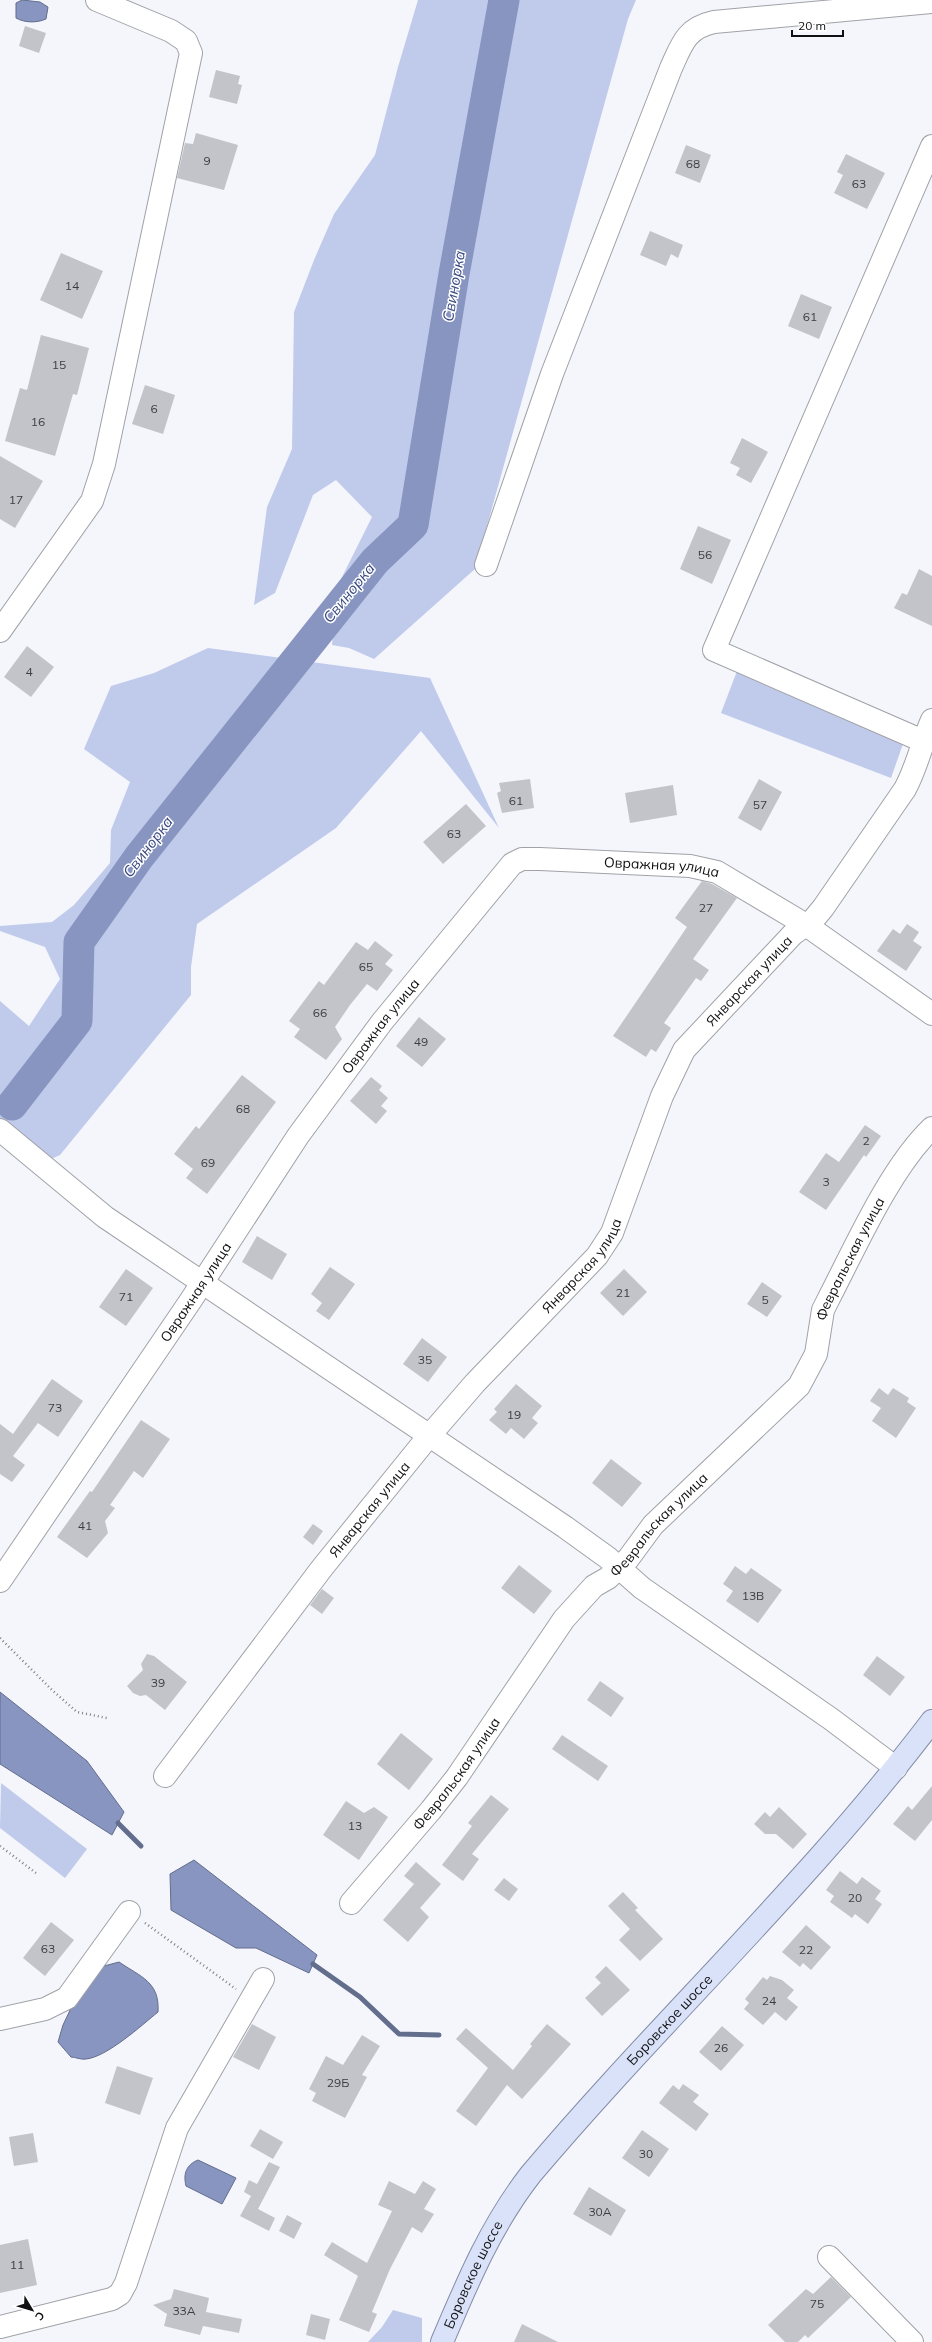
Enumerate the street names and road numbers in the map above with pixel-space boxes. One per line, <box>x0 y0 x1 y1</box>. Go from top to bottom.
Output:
street label: Овражная улица <box>603 853 721 881</box>
street label: Январская улица <box>702 932 796 1030</box>
street label: Овражная улица <box>338 975 423 1077</box>
street label: Февральская улица <box>812 1194 888 1322</box>
street label: Январская улица <box>538 1216 626 1317</box>
street label: Овражная улица <box>156 1239 235 1345</box>
street label: Январская улица <box>325 1458 414 1561</box>
street label: Февральская улица <box>606 1469 711 1581</box>
street label: Февральская улица <box>409 1714 504 1834</box>
street label: Боровское шоссе <box>623 1970 716 2069</box>
street label: Боровское шоссе <box>440 2217 507 2332</box>

